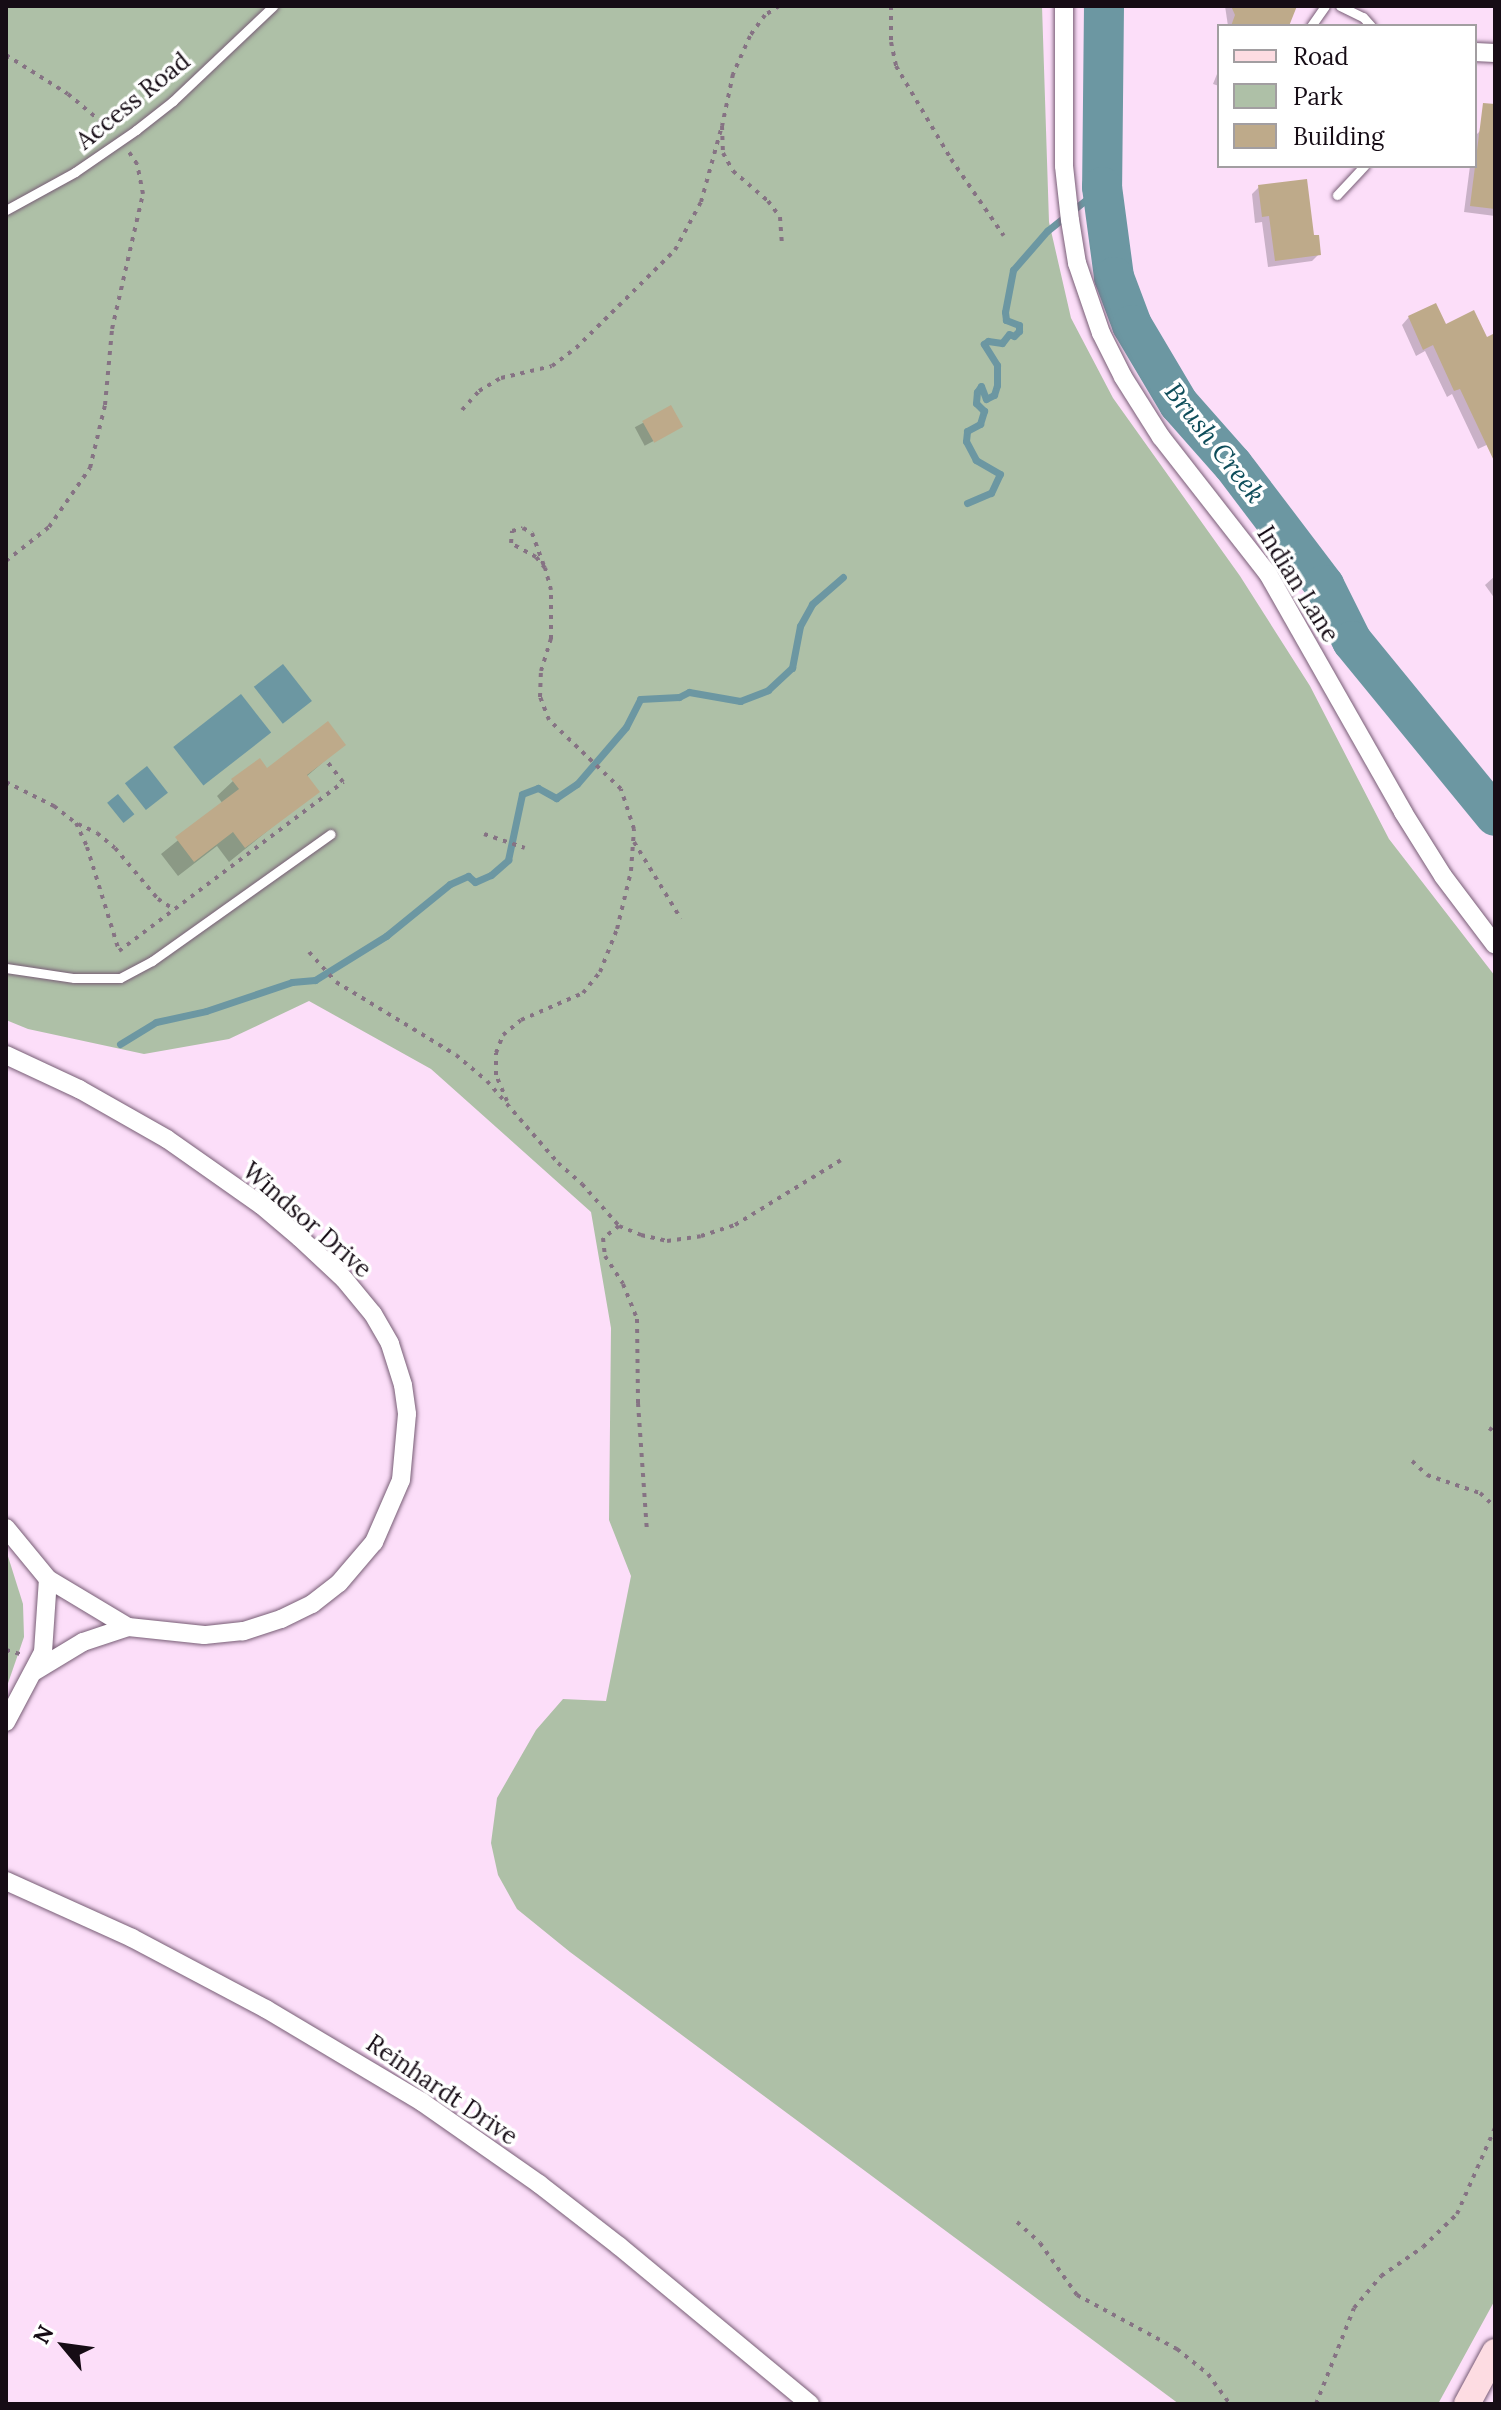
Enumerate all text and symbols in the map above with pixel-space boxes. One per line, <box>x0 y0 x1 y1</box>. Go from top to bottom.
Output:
legend <box>1217 24 1477 168</box>
text: Road <box>1293 41 1349 72</box>
street label: Access Road <box>70 47 196 155</box>
text: Park <box>1293 81 1343 112</box>
text: Building <box>1293 121 1384 152</box>
water label: Brush Creek <box>1158 377 1272 509</box>
street label: Indian Lane <box>1251 521 1345 647</box>
street label: Windsor Drive <box>237 1156 377 1284</box>
street label: Reinhardt Drive <box>361 2029 523 2151</box>
north arrow <box>24 2306 104 2386</box>
text: N <box>27 2320 59 2349</box>

